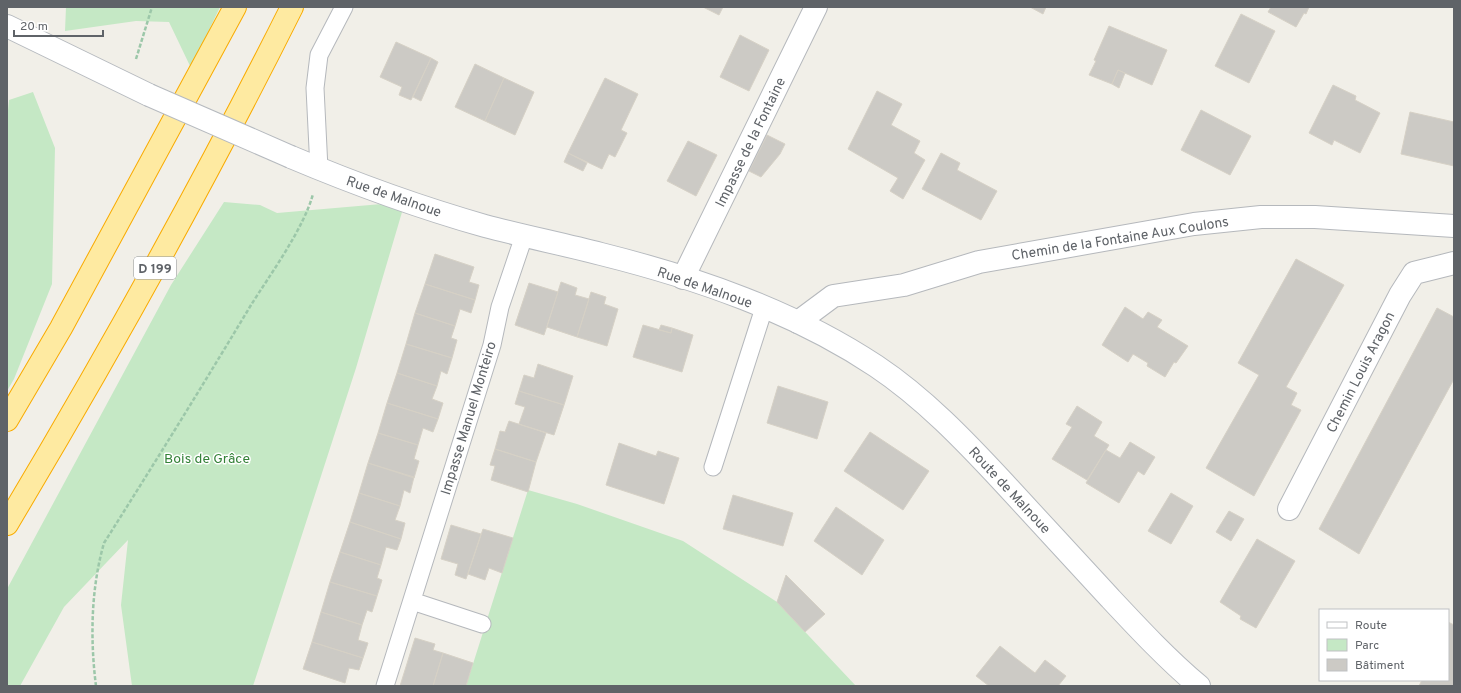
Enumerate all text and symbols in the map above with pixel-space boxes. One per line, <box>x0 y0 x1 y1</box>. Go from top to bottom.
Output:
scale bar <box>14 12 103 38</box>
text: 20 m <box>20 19 48 35</box>
street label: Impasse de la Fontaine <box>713 75 790 210</box>
street label: Rue de Malnoue <box>344 173 443 222</box>
street label: Chemin de la Fontaine Aux Coulons <box>1010 214 1230 265</box>
road number: D 199 <box>134 257 176 279</box>
street label: Rue de Malnoue <box>655 264 754 313</box>
street label: Chemin Louis Aragon <box>1323 309 1399 436</box>
street label: Impasse Manuel Monteiro <box>438 339 501 497</box>
street label: Route de Malnoue <box>964 444 1053 538</box>
park label: Bois de Grâce <box>164 451 250 468</box>
legend <box>1319 609 1449 681</box>
text: Route <box>1355 618 1387 634</box>
text: Parc <box>1355 638 1379 654</box>
text: Bâtiment <box>1355 658 1405 674</box>

